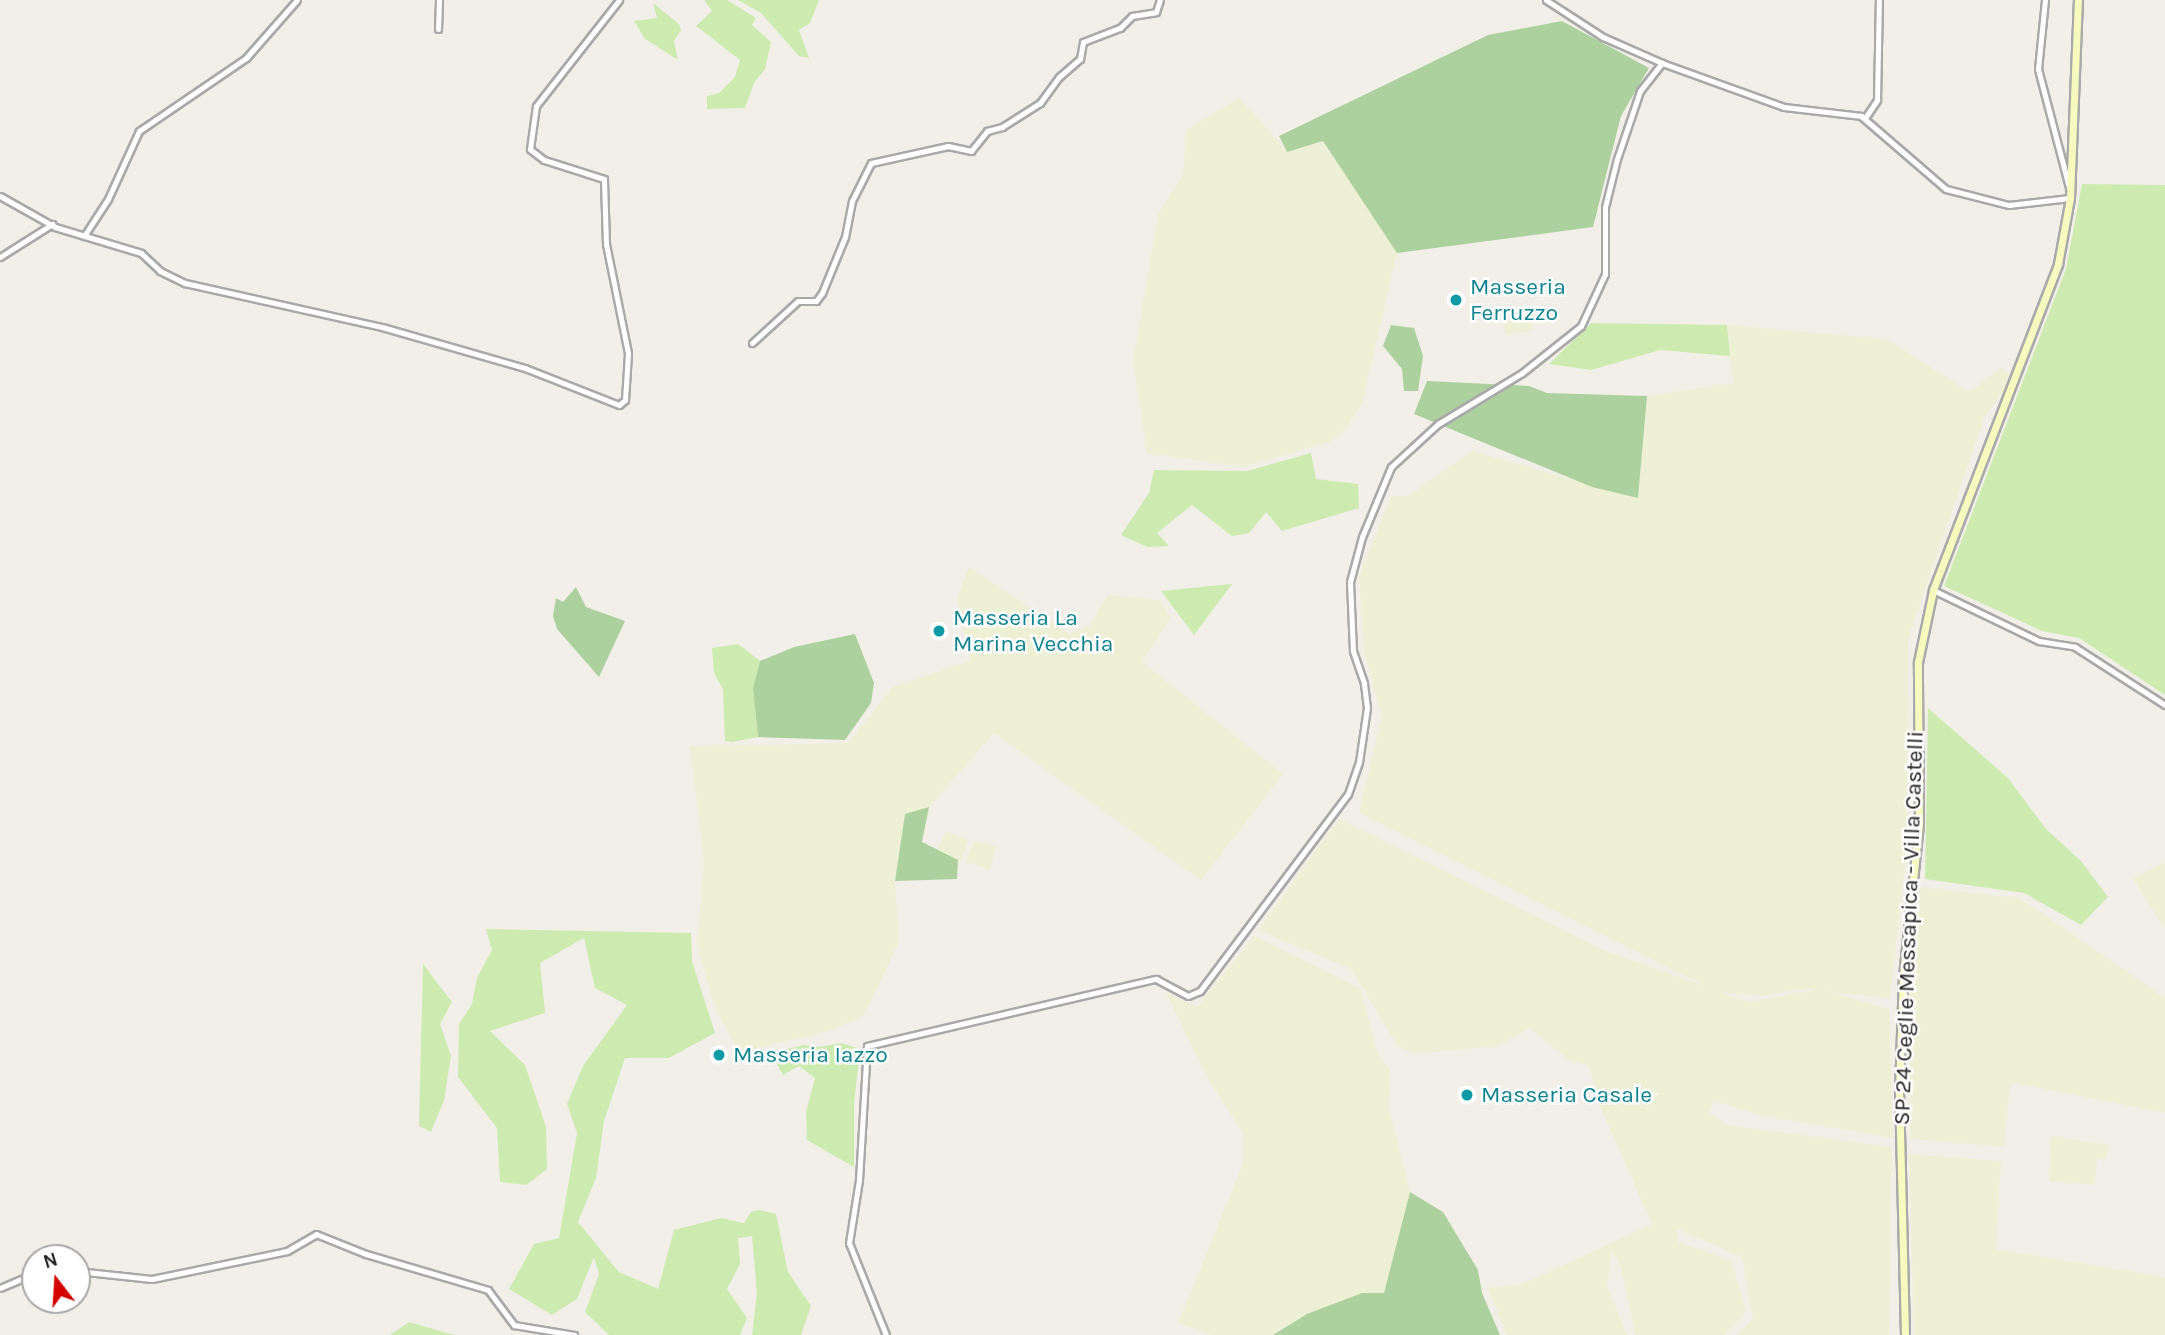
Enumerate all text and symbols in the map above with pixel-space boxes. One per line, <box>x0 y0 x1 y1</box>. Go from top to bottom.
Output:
place label: Masseria Ferruzzo <box>1470 273 1566 327</box>
marker: Masseria Ferruzzo <box>1448 292 1464 308</box>
place label: Masseria La Marina Vecchia <box>953 604 1113 658</box>
marker: Masseria La Marina Vecchia <box>931 623 947 639</box>
street label: SP 24 Ceglie Messapica - Villa Castelli <box>1888 730 1930 1126</box>
place label: Masseria Iazzo <box>733 1041 888 1069</box>
marker: Masseria Iazzo <box>711 1047 727 1063</box>
place label: Masseria Casale <box>1481 1081 1652 1109</box>
marker: Masseria Casale <box>1459 1087 1475 1103</box>
north arrow <box>21 1244 91 1314</box>
text: N <box>41 1248 60 1273</box>

